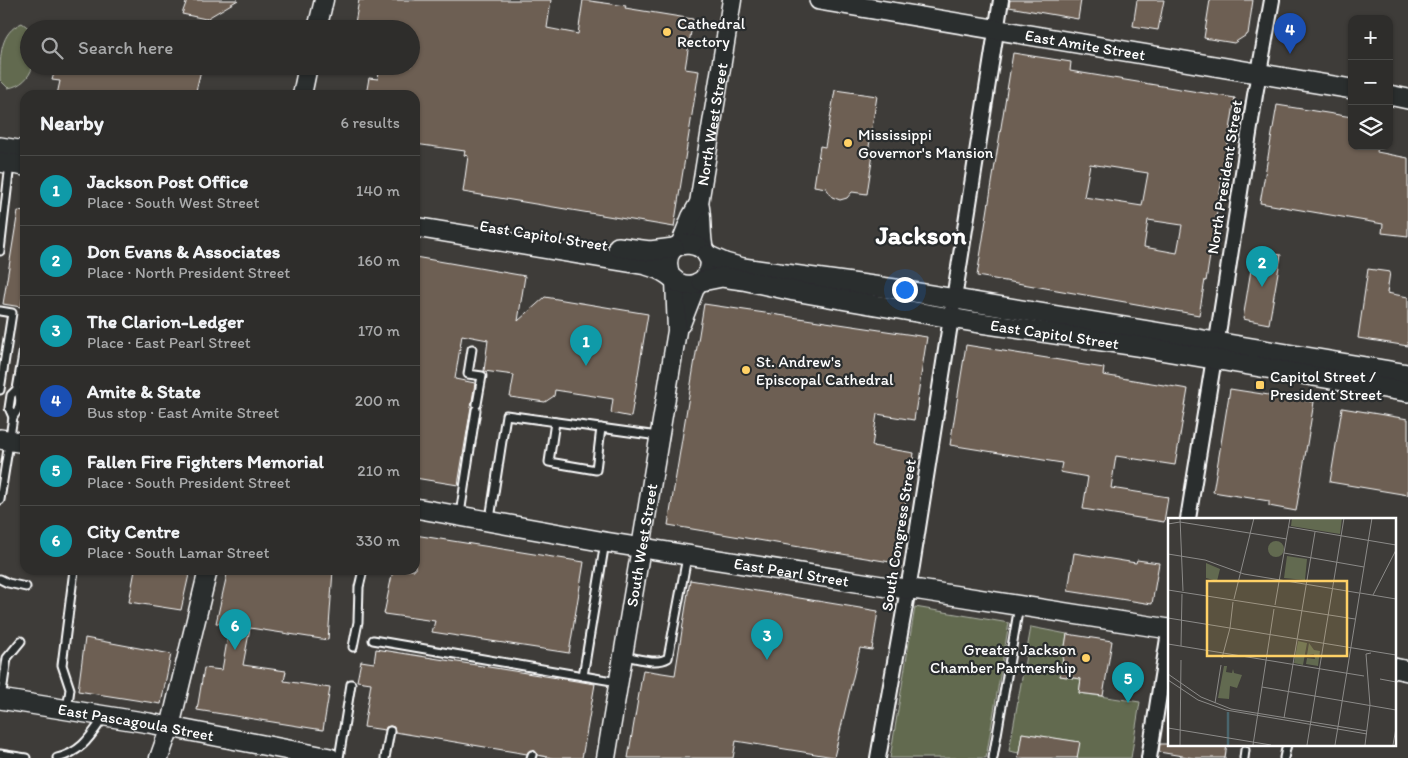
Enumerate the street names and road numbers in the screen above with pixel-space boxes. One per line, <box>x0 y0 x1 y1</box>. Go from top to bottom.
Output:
street label: East Amite Street <box>1024 26 1147 64</box>
street label: North West Street <box>693 62 732 187</box>
street label: North President Street <box>1203 99 1246 255</box>
street label: East Capitol Street <box>478 216 609 255</box>
street label: East Capitol Street <box>989 316 1120 353</box>
street label: South Congress Street <box>877 458 920 612</box>
street label: South West Street <box>622 482 662 608</box>
street label: East Pearl Street <box>733 554 850 591</box>
street label: East Pascagoula Street <box>57 700 216 745</box>

